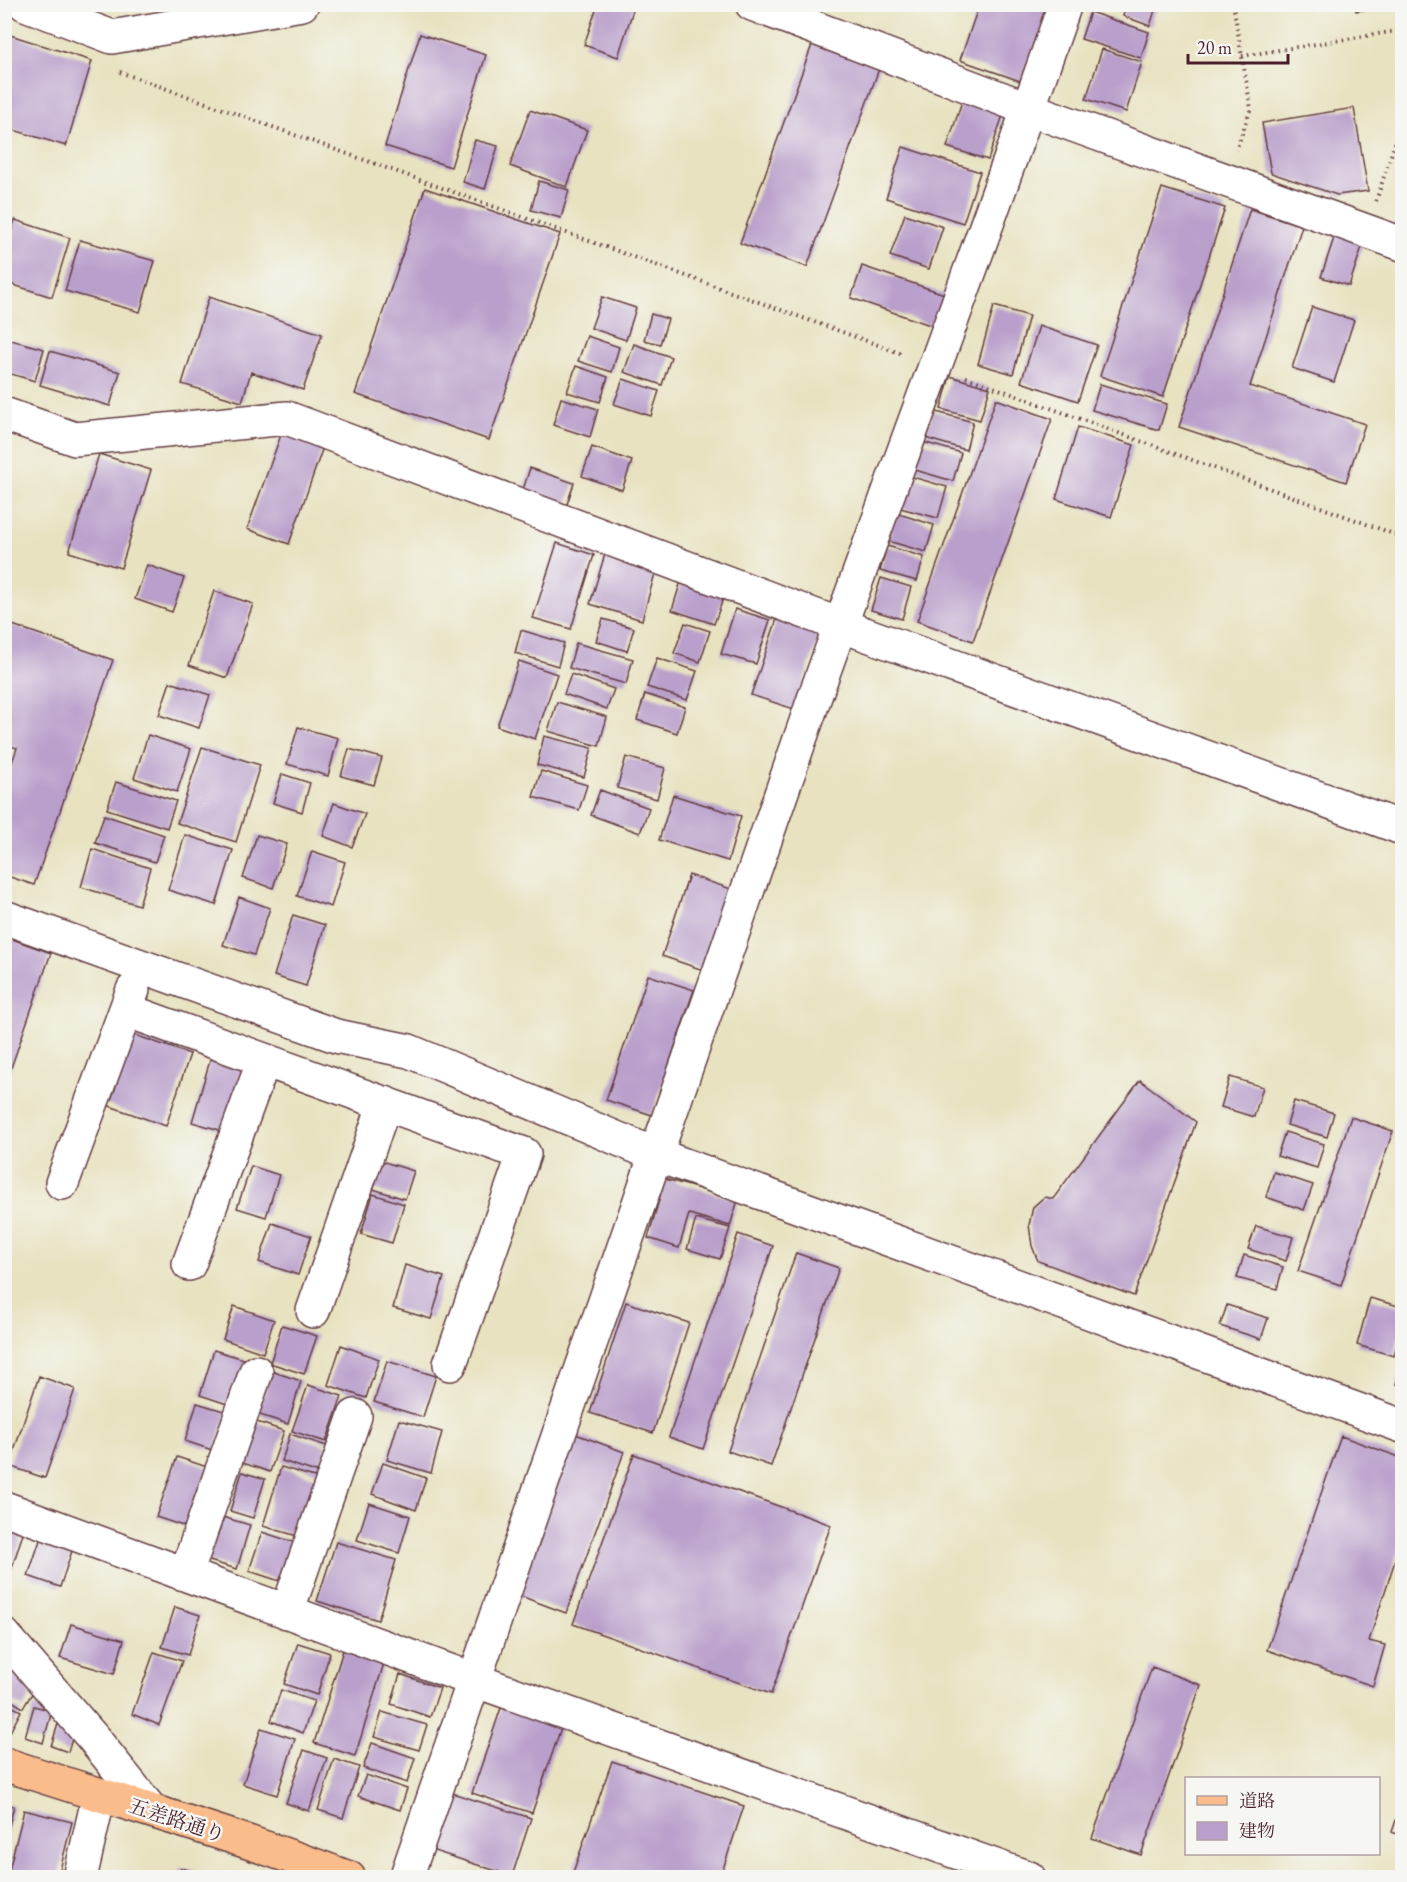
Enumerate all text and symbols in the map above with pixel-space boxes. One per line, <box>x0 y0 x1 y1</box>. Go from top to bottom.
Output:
scale bar <box>1188 27 1288 65</box>
text: 20 m <box>1197 36 1232 59</box>
legend <box>1185 1777 1380 1855</box>
text: 道路 <box>1239 1789 1275 1812</box>
street label: 五差路通り <box>125 1792 229 1848</box>
text: 建物 <box>1239 1819 1275 1842</box>

